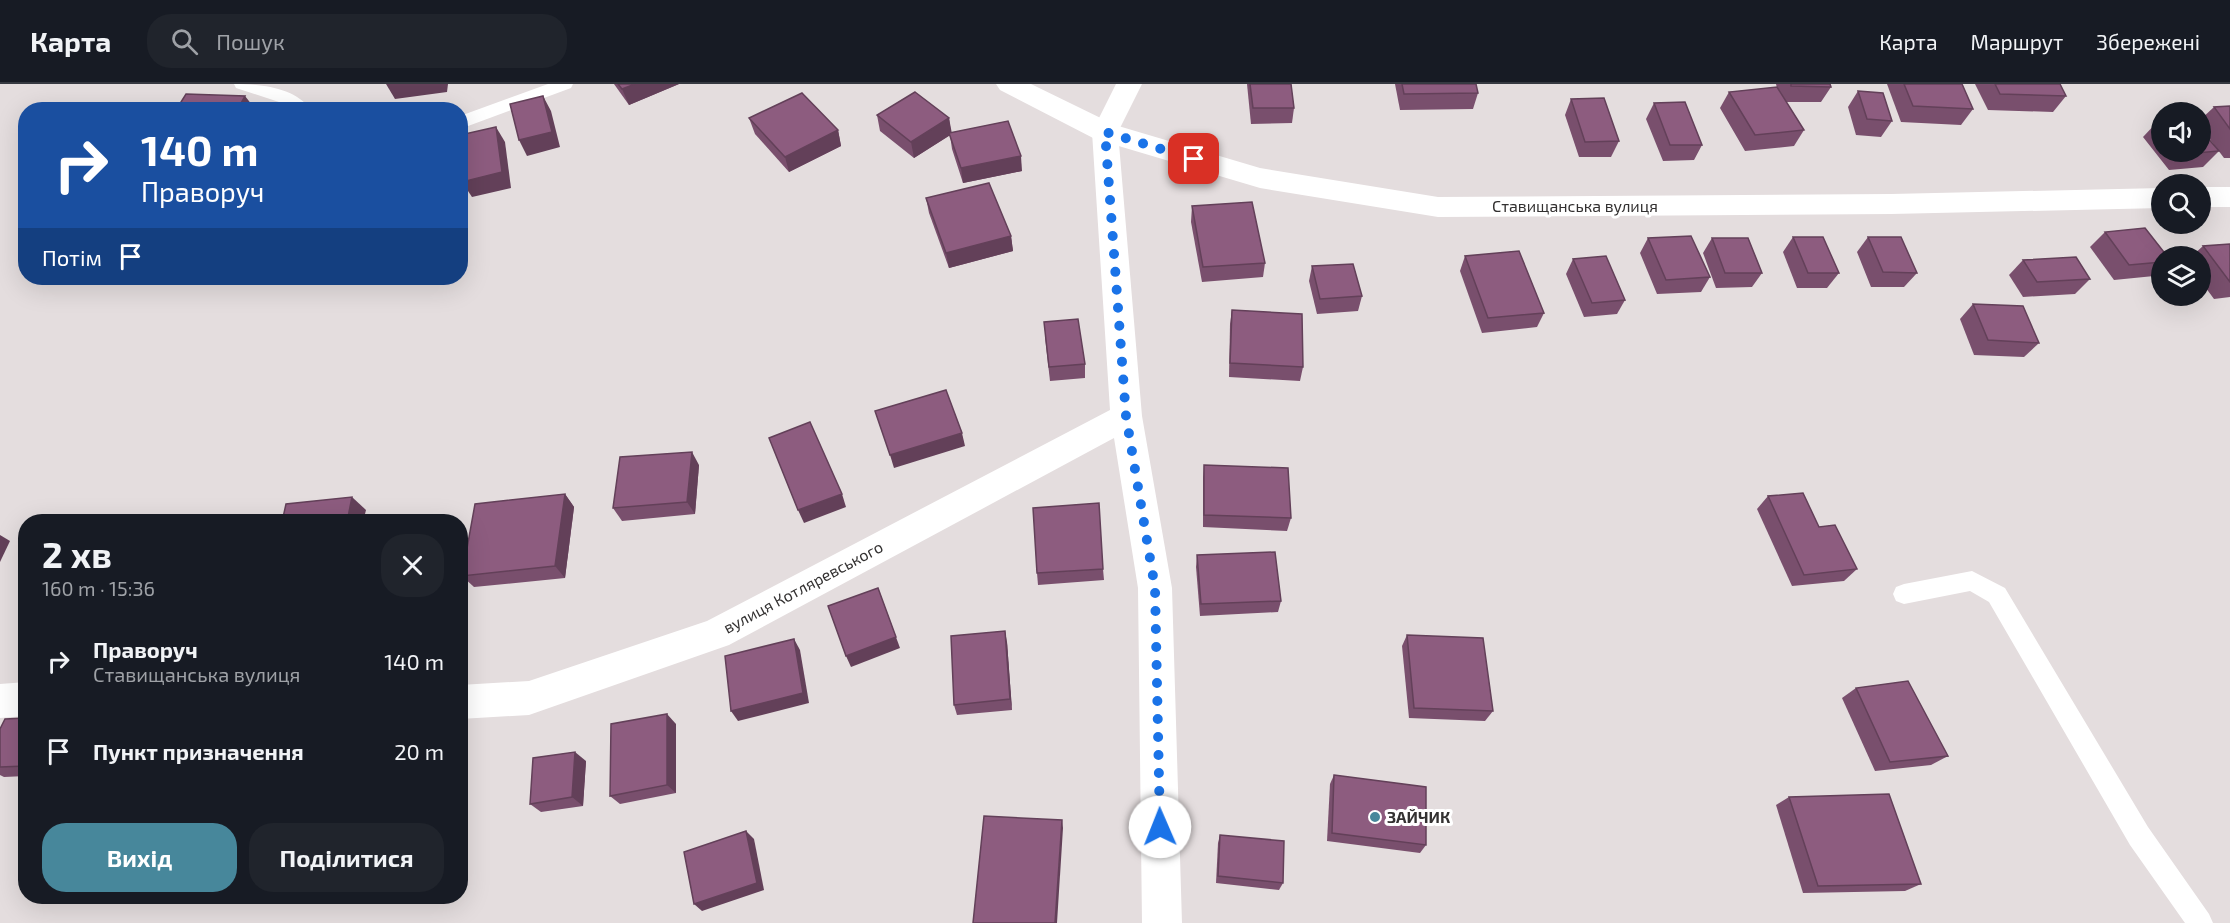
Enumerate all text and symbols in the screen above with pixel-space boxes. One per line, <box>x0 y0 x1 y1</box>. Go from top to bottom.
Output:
search box <box>147 14 567 68</box>
text: Карта <box>30 24 111 58</box>
icon: search <box>168 25 201 58</box>
text: Пошук <box>216 28 285 54</box>
text: Карта <box>1879 29 1938 54</box>
text: Маршрут <box>1971 29 2063 54</box>
text: Збережені <box>2096 29 2200 54</box>
map controls <box>2151 102 2211 306</box>
button: sound <box>2151 102 2211 162</box>
text: 140 m <box>141 124 258 174</box>
icon: right <box>42 126 120 204</box>
pin <box>1168 133 1219 184</box>
icon: arrive <box>1177 142 1210 175</box>
button: search <box>2151 174 2211 234</box>
text: Праворуч <box>141 175 264 207</box>
street label: Ставищанська вулиця <box>1492 196 1658 216</box>
icon: arrive <box>114 240 147 273</box>
text: Потім <box>42 244 102 270</box>
button: layers <box>2151 246 2211 306</box>
text: 2 хв <box>42 532 112 575</box>
button: close <box>381 534 444 597</box>
street label: вулиця Котляревського <box>720 536 886 638</box>
text: 160 m · 15:36 <box>42 576 155 600</box>
text: Праворуч <box>93 636 198 662</box>
icon: right <box>42 645 75 678</box>
text: 140 m <box>384 648 444 674</box>
text: Ставищанська вулиця <box>93 662 300 686</box>
icon: arrive <box>42 735 75 768</box>
text: Пункт призначення <box>93 738 304 764</box>
text: 20 m <box>394 738 444 764</box>
position arrow <box>1128 795 1192 859</box>
place label: ЗАЙЧИК <box>1387 807 1450 826</box>
marker: ЗАЙЧИК <box>1368 810 1382 824</box>
button: Вихід <box>42 823 237 892</box>
button: Поділитися <box>249 823 444 892</box>

